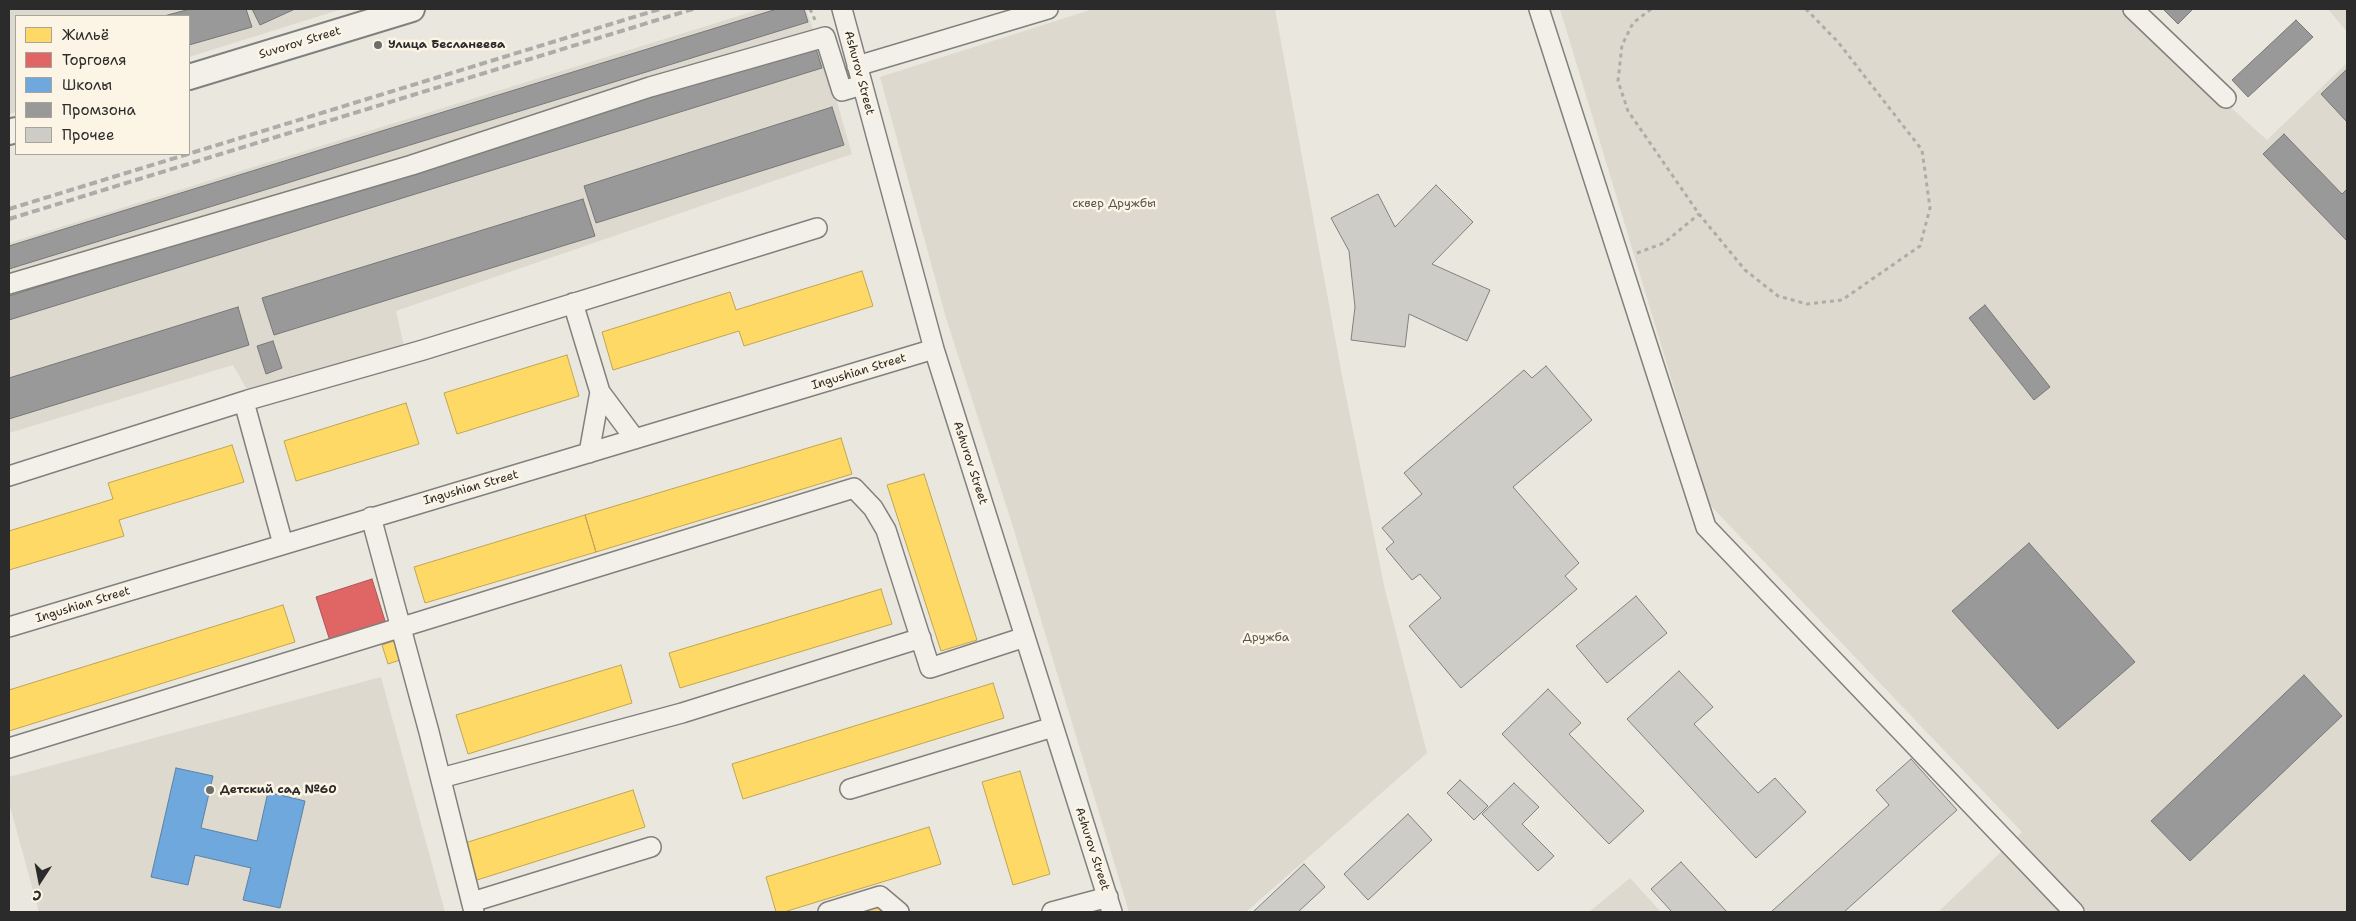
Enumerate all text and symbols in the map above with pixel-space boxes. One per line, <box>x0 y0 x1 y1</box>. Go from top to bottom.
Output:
legend <box>15 15 190 155</box>
street label: Suvorov Street <box>257 24 343 62</box>
text: Жильё <box>62 25 109 45</box>
street label: Ashurov Street <box>841 29 877 117</box>
place label: Улица Бесланеева <box>388 38 505 52</box>
marker: Улица Бесланеева <box>372 39 384 51</box>
text: Торговля <box>62 50 127 70</box>
text: Школы <box>62 75 112 95</box>
text: Промзона <box>62 100 136 120</box>
text: Прочее <box>62 125 114 145</box>
park label: сквер Дружбы <box>1072 197 1156 211</box>
street label: Ingushian Street <box>810 351 908 393</box>
street label: Ashurov Street <box>950 420 990 506</box>
street label: Ingushian Street <box>422 468 520 508</box>
street label: Ingushian Street <box>34 584 132 626</box>
park label: Дружба <box>1243 631 1289 645</box>
place label: Детский сад №60 <box>220 783 337 797</box>
marker: Детский сад №60 <box>204 784 216 796</box>
street label: Ashurov Street <box>1072 806 1112 892</box>
north arrow <box>15 856 65 906</box>
text: С <box>31 886 43 905</box>

